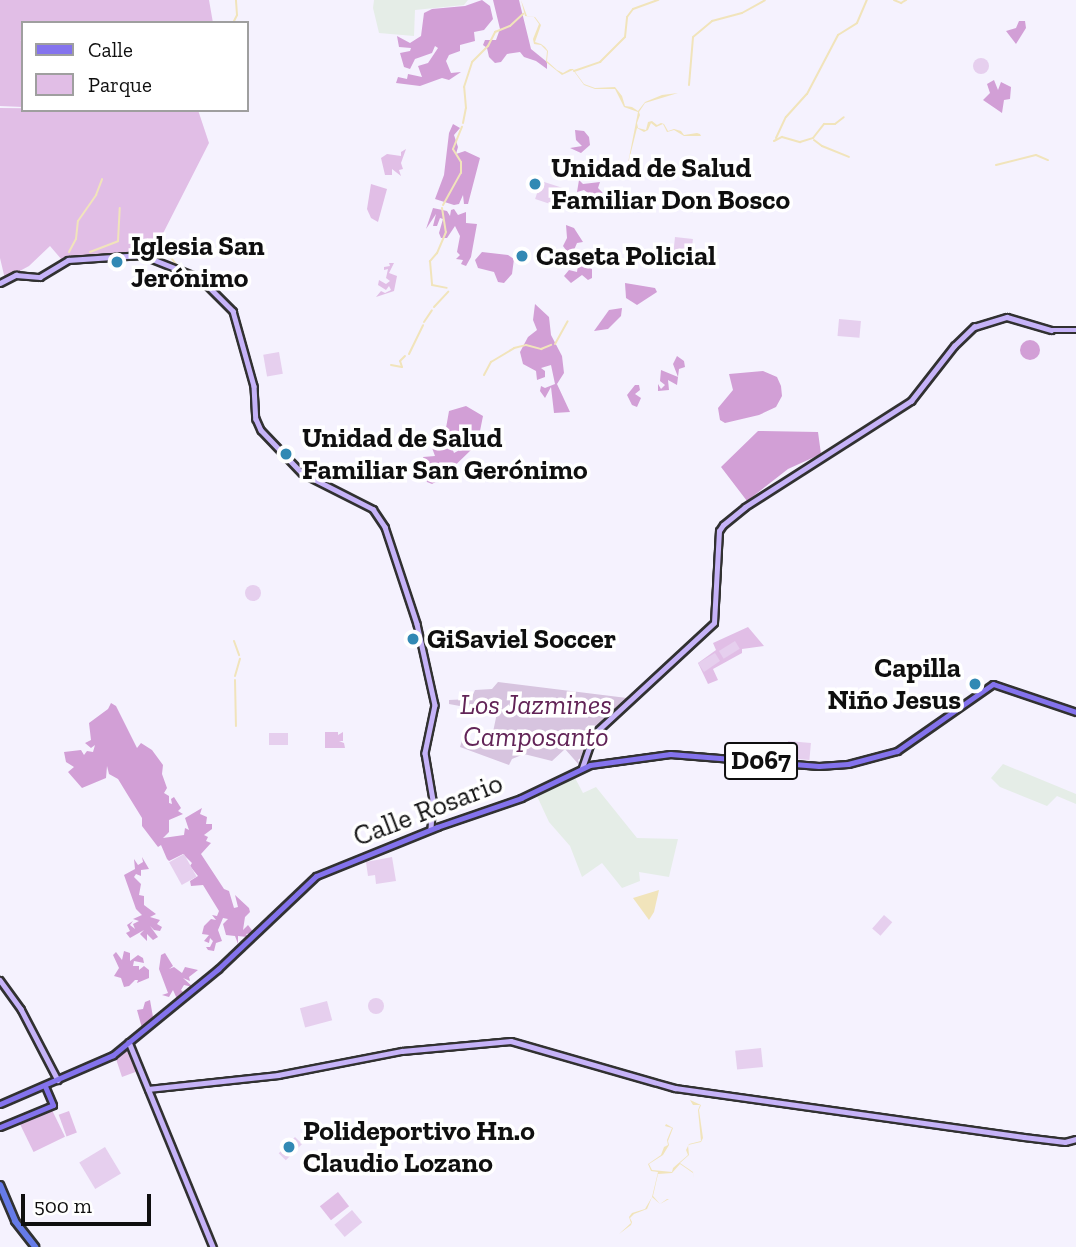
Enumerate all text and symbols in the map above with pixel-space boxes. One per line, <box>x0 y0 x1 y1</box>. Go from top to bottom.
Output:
legend <box>21 21 248 112</box>
text: Calle <box>88 37 133 62</box>
text: Parque <box>88 72 152 97</box>
place label: Unidad de Salud Familiar Don Bosco <box>551 151 791 217</box>
marker: Unidad de Salud Familiar Don Bosco <box>525 174 545 194</box>
place label: Iglesia San Jerónimo <box>131 229 265 295</box>
place label: Caseta Policial <box>536 239 716 273</box>
marker: Caseta Policial <box>514 248 530 264</box>
marker: Iglesia San Jerónimo <box>109 254 125 270</box>
place label: Unidad de Salud Familiar San Gerónimo <box>302 421 588 487</box>
marker: Unidad de Salud Familiar San Gerónimo <box>276 444 296 464</box>
place label: GiSaviel Soccer <box>427 622 616 656</box>
marker: GiSaviel Soccer <box>405 631 421 647</box>
place label: Capilla Niño Jesus <box>827 651 961 717</box>
marker: Capilla Niño Jesus <box>967 676 983 692</box>
park label: Los Jazmines Camposanto <box>460 688 612 754</box>
road number: D067 <box>722 738 800 783</box>
street label: Calle Rosario <box>349 766 507 854</box>
place label: Polideportivo Hn.o Claudio Lozano <box>303 1114 535 1180</box>
marker: Polideportivo Hn.o Claudio Lozano <box>281 1139 297 1155</box>
scale bar <box>24 1180 154 1224</box>
text: 500 m <box>34 1193 92 1218</box>

